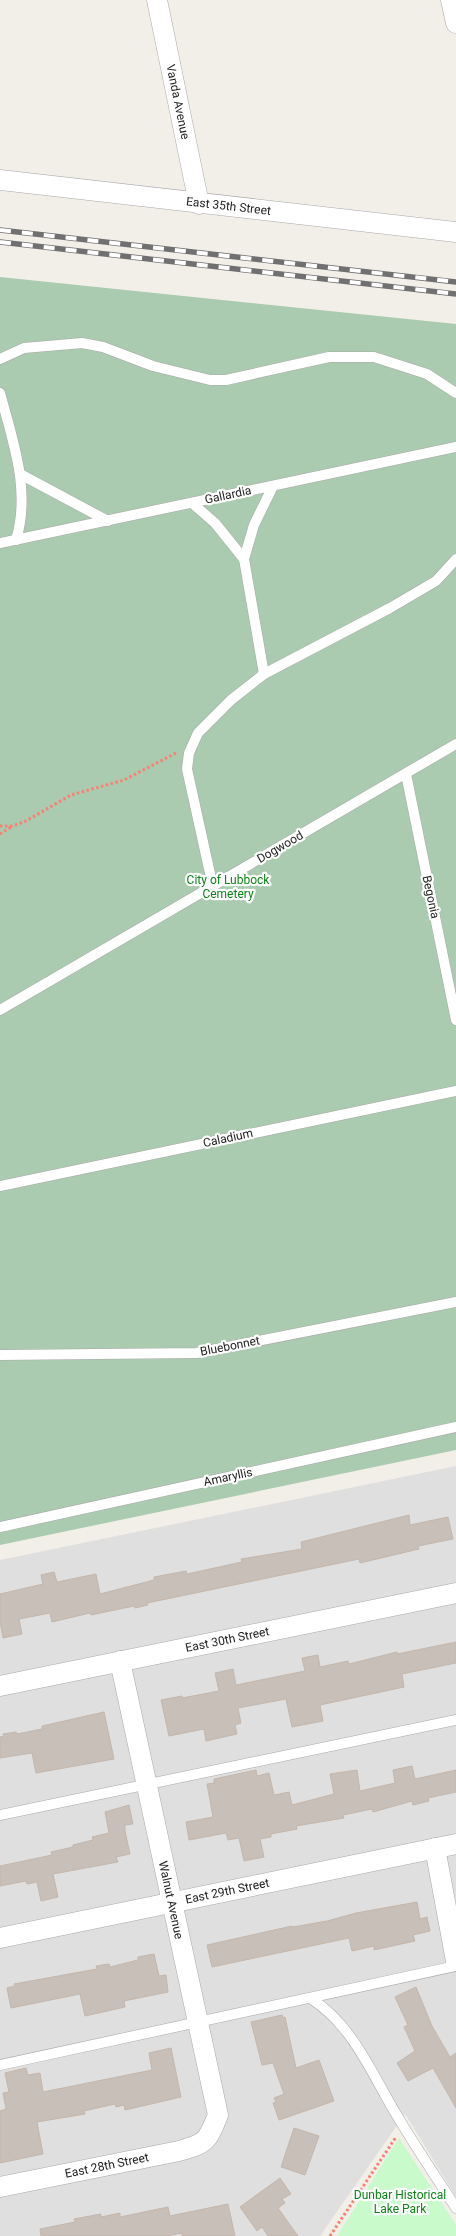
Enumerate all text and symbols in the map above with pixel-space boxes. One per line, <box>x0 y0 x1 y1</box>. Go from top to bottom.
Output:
street label: Vanda Avenue <box>163 63 193 141</box>
street label: East 35th Street <box>185 194 272 218</box>
street label: Gallardia <box>203 483 253 507</box>
street label: Dogwood <box>254 828 306 866</box>
park label: City of Lubbock Cemetery <box>187 873 270 901</box>
street label: Begonia <box>420 874 442 920</box>
street label: Caladium <box>202 1126 254 1150</box>
street label: Bluebonnet <box>199 1333 261 1359</box>
street label: Amaryllis <box>202 1465 254 1489</box>
street label: East 30th Street <box>184 1624 271 1655</box>
street label: Walnut Avenue <box>156 1860 186 1940</box>
street label: East 29th Street <box>184 1876 270 1907</box>
street label: East 28th Street <box>64 2150 150 2181</box>
park label: Dunbar Historical Lake Park <box>354 2188 446 2216</box>

